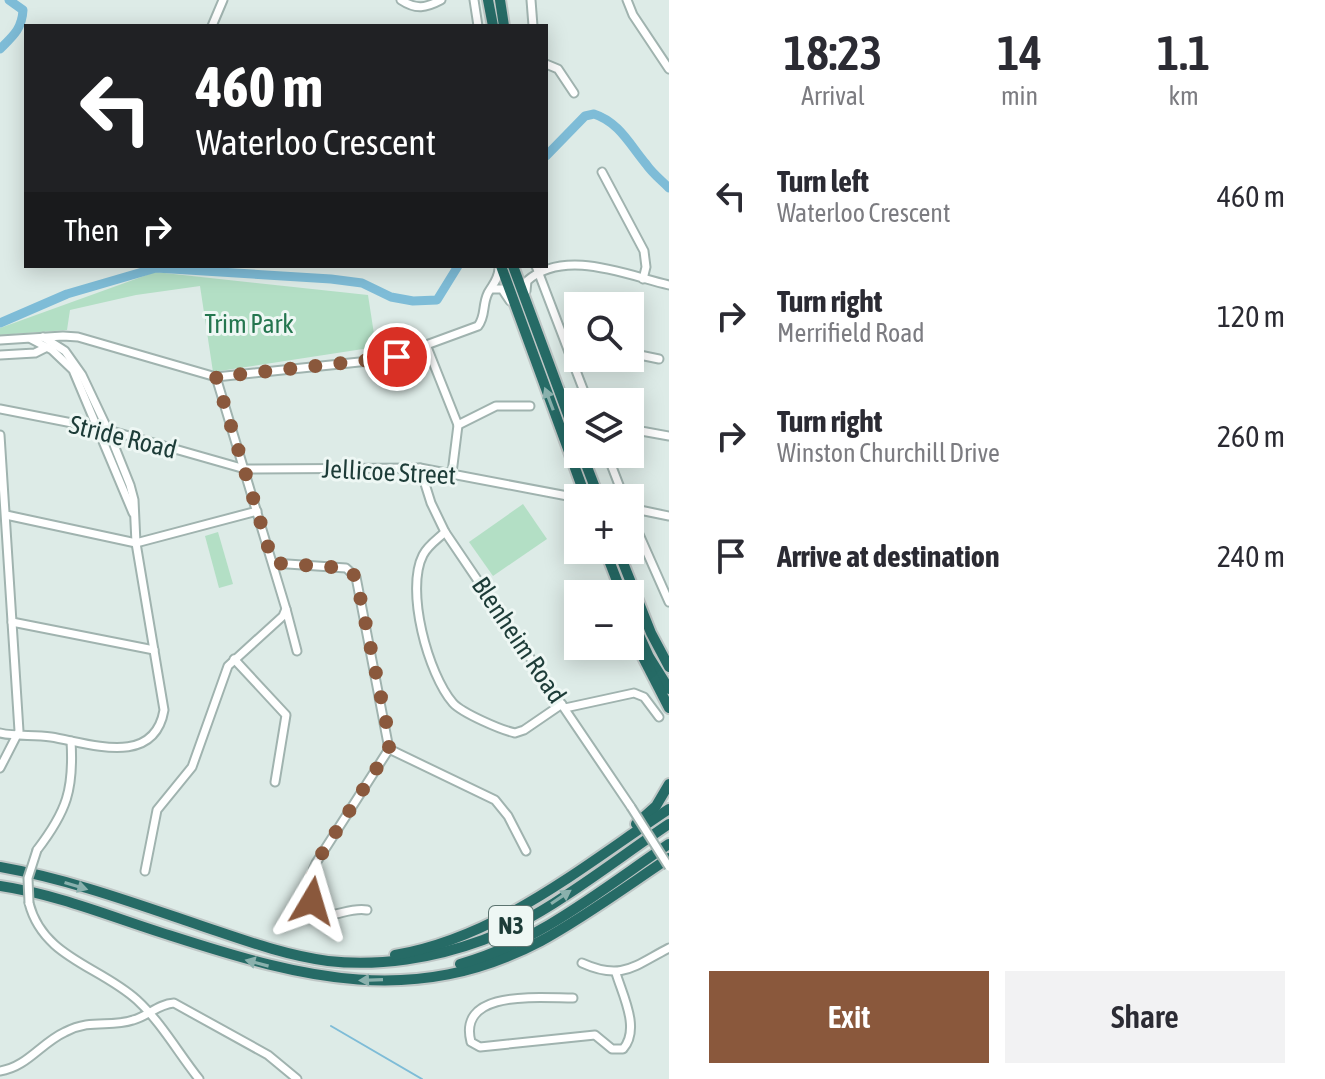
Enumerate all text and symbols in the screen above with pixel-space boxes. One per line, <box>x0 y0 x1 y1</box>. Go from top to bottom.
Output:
text: 18:23 <box>784 25 882 80</box>
text: 14 <box>997 25 1042 80</box>
text: 1.1 <box>1157 25 1210 80</box>
text: 460 m <box>196 55 323 119</box>
icon: left <box>64 56 168 160</box>
text: Arrival <box>801 81 865 111</box>
text: min <box>1001 81 1038 111</box>
text: km <box>1168 81 1199 111</box>
text: Waterloo Crescent <box>196 121 436 163</box>
text: Turn left <box>777 164 869 198</box>
icon: left <box>709 174 753 218</box>
text: 460 m <box>1217 179 1285 213</box>
text: Waterloo Crescent <box>777 198 950 228</box>
icon: right <box>135 208 179 252</box>
text: Then <box>64 213 119 247</box>
text: Turn right <box>777 284 883 318</box>
map controls <box>564 292 644 660</box>
button: search <box>564 292 644 372</box>
icon: right <box>709 294 753 338</box>
text: 120 m <box>1217 299 1285 333</box>
park label: Trim Park <box>204 309 294 339</box>
text: Merrifield Road <box>777 318 925 348</box>
pin <box>363 323 431 391</box>
icon: arrive <box>375 335 419 379</box>
one-way arrow <box>542 387 555 411</box>
button: layers <box>564 388 644 468</box>
text: Turn right <box>777 404 883 438</box>
street label: Stride Road <box>66 409 180 465</box>
icon: right <box>709 414 753 458</box>
text: 260 m <box>1217 419 1285 453</box>
text: Winston Churchill Drive <box>777 438 1000 468</box>
street label: Jellicoe Street <box>321 454 457 490</box>
button: + <box>564 484 644 564</box>
icon: arrive <box>709 534 753 578</box>
text: Arrive at destination <box>777 539 999 573</box>
text: 240 m <box>1217 539 1285 573</box>
street label: Blenheim Road <box>466 571 572 709</box>
button: − <box>564 580 644 660</box>
position arrow <box>270 859 354 943</box>
one-way arrow <box>64 880 88 893</box>
one-way arrow <box>550 890 572 904</box>
road number: N3 <box>489 906 533 946</box>
one-way arrow <box>245 956 269 969</box>
button: Exit <box>709 971 989 1063</box>
button: Share <box>1005 971 1285 1063</box>
one-way arrow <box>358 974 383 987</box>

